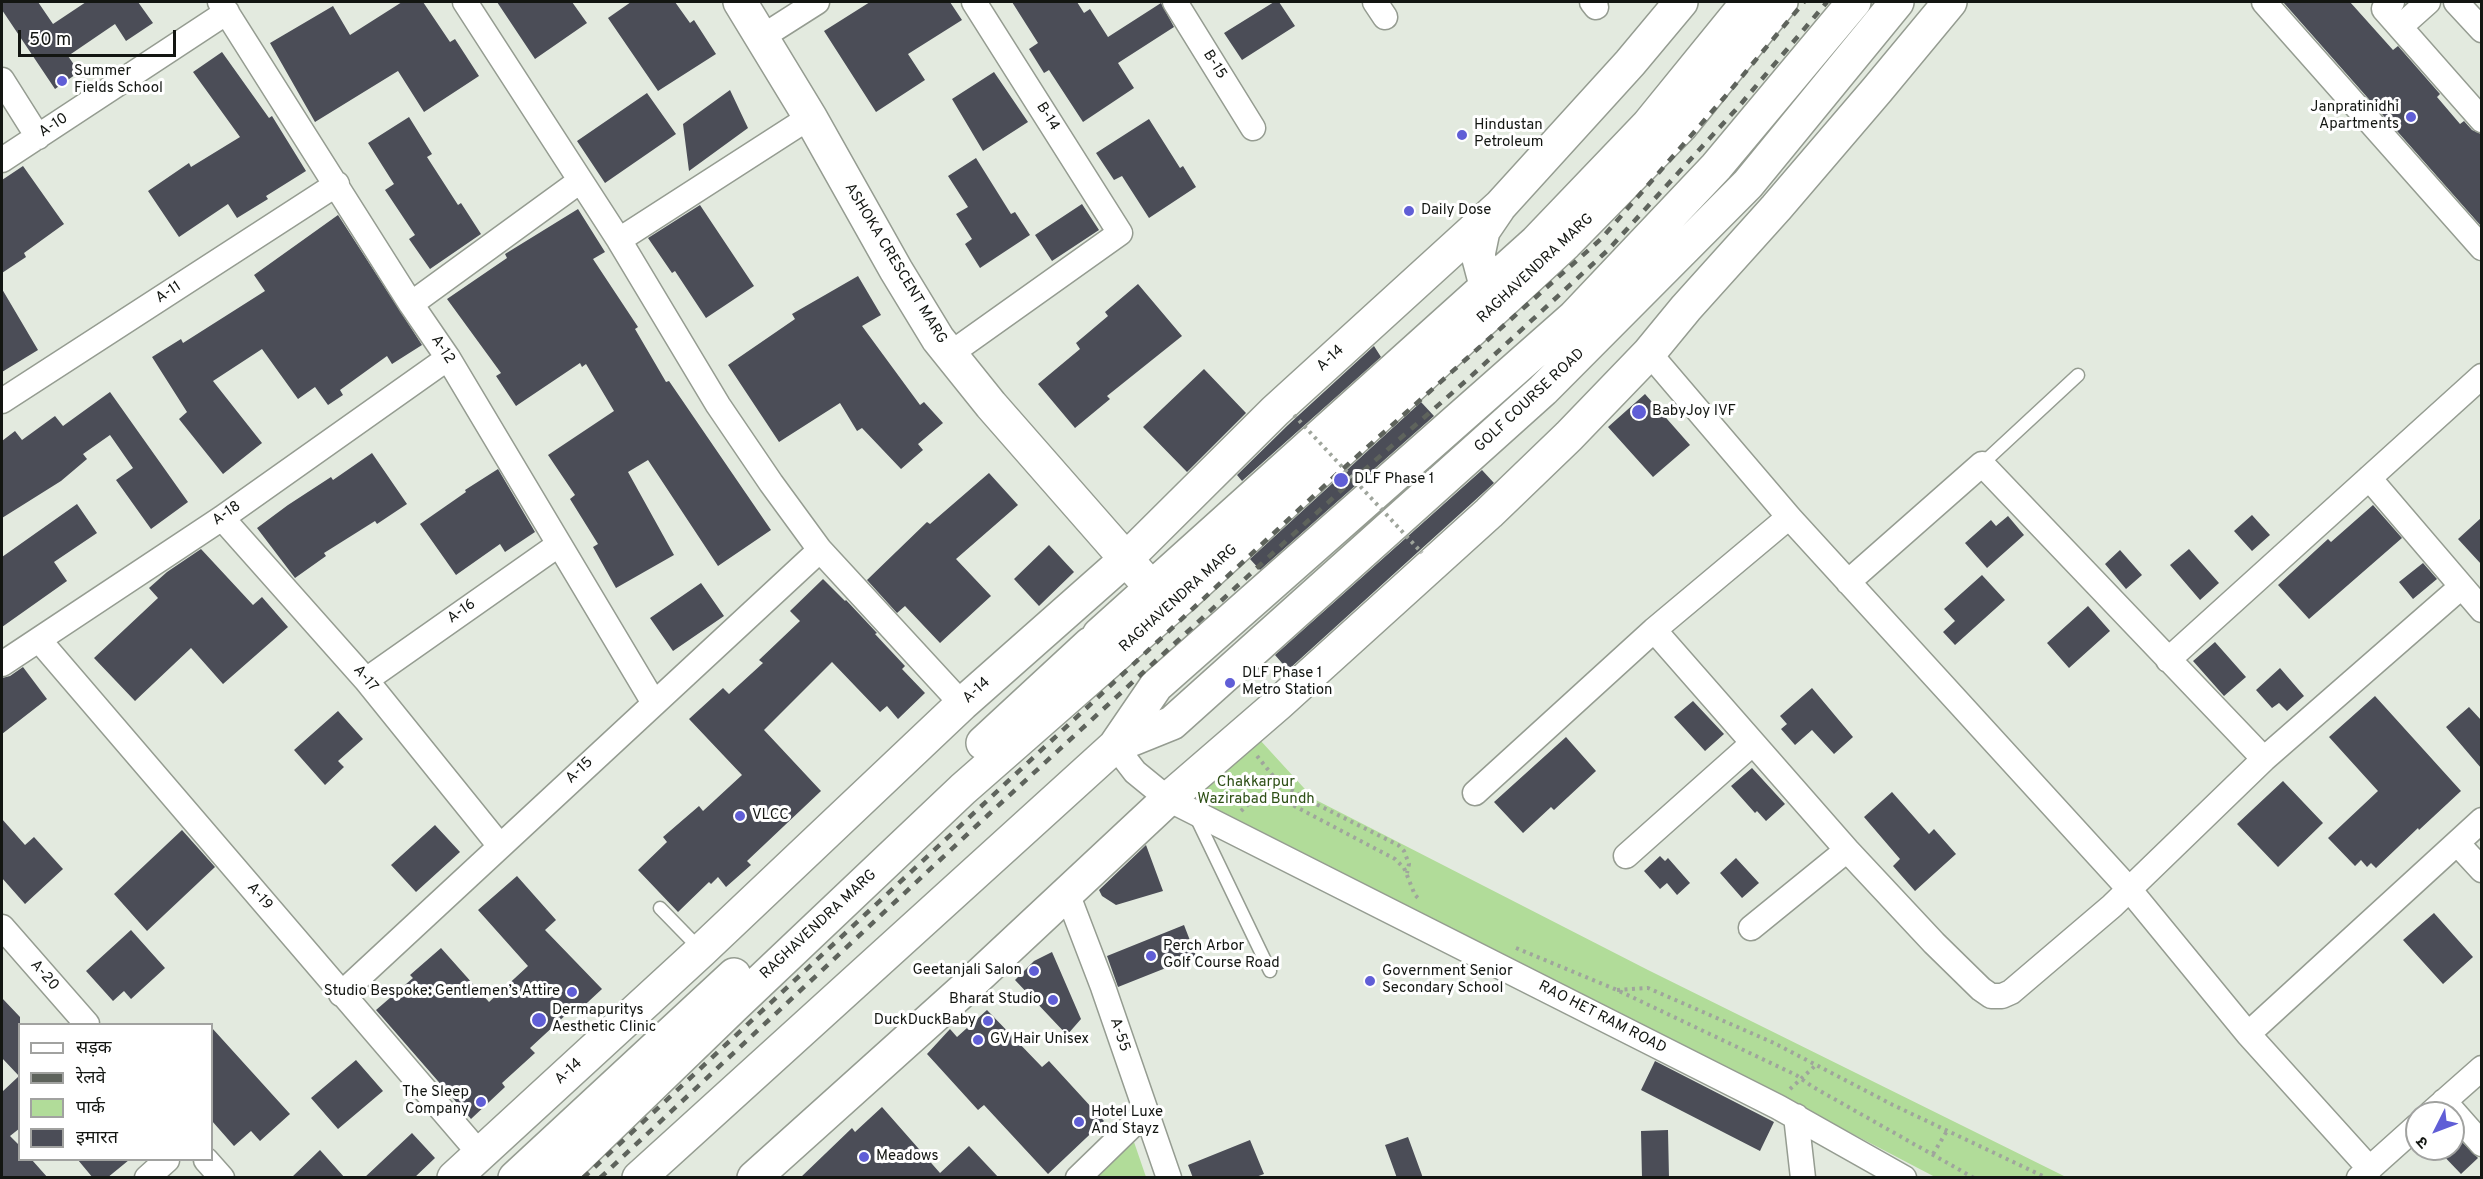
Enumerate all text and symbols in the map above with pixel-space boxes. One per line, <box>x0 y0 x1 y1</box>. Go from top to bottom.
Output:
scale bar <box>21 18 178 56</box>
text: 50 m <box>29 29 71 52</box>
street label: B-15 <box>1198 47 1230 83</box>
place label: Summer Fields School <box>74 63 163 98</box>
marker: Summer Fields School <box>55 74 69 88</box>
street label: B-14 <box>1031 99 1063 135</box>
place label: Janpratinidhi Apartments <box>2310 99 2399 134</box>
street label: A-10 <box>36 110 72 142</box>
marker: Janpratinidhi Apartments <box>2404 110 2418 124</box>
place label: Hindustan Petroleum <box>1474 117 1544 152</box>
marker: Hindustan Petroleum <box>1455 128 1469 142</box>
street label: ASHOKA CRESCENT MARG <box>840 180 950 348</box>
place label: Daily Dose <box>1421 202 1491 220</box>
marker: Daily Dose <box>1402 204 1416 218</box>
street label: RAGHAVENDRA MARG <box>1474 210 1598 328</box>
street label: A-11 <box>153 278 185 308</box>
street label: A-12 <box>426 332 458 368</box>
street label: A-14 <box>1314 342 1348 376</box>
street label: GOLF COURSE ROAD <box>1471 345 1589 457</box>
marker: BabyJoy IVF <box>1630 403 1648 421</box>
place label: BabyJoy IVF <box>1652 403 1736 421</box>
marker: DLF Phase 1 <box>1332 471 1350 489</box>
place label: DLF Phase 1 <box>1354 471 1434 489</box>
street label: A-18 <box>209 498 245 530</box>
street label: RAGHAVENDRA MARG <box>1116 541 1242 657</box>
street label: A-16 <box>444 596 480 628</box>
street label: A-17 <box>349 662 381 696</box>
place label: DLF Phase 1 Metro Station <box>1242 665 1332 700</box>
street label: A-14 <box>960 674 994 708</box>
marker: DLF Phase 1 Metro Station <box>1223 676 1237 690</box>
street label: A-15 <box>563 754 597 788</box>
park label: Chakkarpur Wazirabad Bundh <box>1197 774 1315 809</box>
place label: VLCC <box>752 807 789 825</box>
marker: VLCC <box>733 809 747 823</box>
street label: RAGHAVENDRA MARG <box>757 866 881 984</box>
street label: A-19 <box>242 880 276 914</box>
place label: Perch Arbor Golf Course Road <box>1163 938 1280 973</box>
marker: Perch Arbor Golf Course Road <box>1144 949 1158 963</box>
street label: A-20 <box>26 957 62 995</box>
place label: Geetanjali Salon <box>912 962 1022 980</box>
place label: Government Senior Secondary School <box>1382 963 1513 998</box>
marker: Geetanjali Salon <box>1027 964 1041 978</box>
marker: Government Senior Secondary School <box>1363 974 1377 988</box>
street label: RAO HET RAM ROAD <box>1535 978 1669 1058</box>
place label: Studio Bespoke: Gentlemen’s Attire <box>324 983 560 1001</box>
marker: Studio Bespoke: Gentlemen’s Attire <box>565 985 579 999</box>
place label: Bharat Studio <box>949 991 1041 1009</box>
marker: Bharat Studio <box>1046 993 1060 1007</box>
place label: Dermapuritys Aesthetic Clinic <box>552 1002 656 1037</box>
marker: Dermapuritys Aesthetic Clinic <box>530 1011 548 1029</box>
place label: DuckDuckBaby <box>874 1012 976 1030</box>
marker: DuckDuckBaby <box>981 1014 995 1028</box>
street label: A-55 <box>1105 1016 1133 1054</box>
legend <box>18 1023 213 1161</box>
place label: GV Hair Unisex <box>990 1031 1089 1049</box>
marker: GV Hair Unisex <box>971 1033 985 1047</box>
text: सड़क <box>76 1037 112 1060</box>
street label: A-14 <box>552 1055 586 1089</box>
text: रेलवे <box>76 1067 106 1090</box>
place label: The Sleep Company <box>402 1084 469 1119</box>
marker: The Sleep Company <box>474 1095 488 1109</box>
text: पार्क <box>76 1097 105 1120</box>
north arrow <box>2405 1101 2465 1161</box>
place label: Hotel Luxe And Stayz <box>1091 1104 1163 1139</box>
marker: Hotel Luxe And Stayz <box>1072 1115 1086 1129</box>
text: इमारत <box>76 1127 118 1150</box>
text: उ <box>2413 1132 2434 1152</box>
place label: Meadows <box>876 1148 939 1166</box>
marker: Meadows <box>857 1150 871 1164</box>

